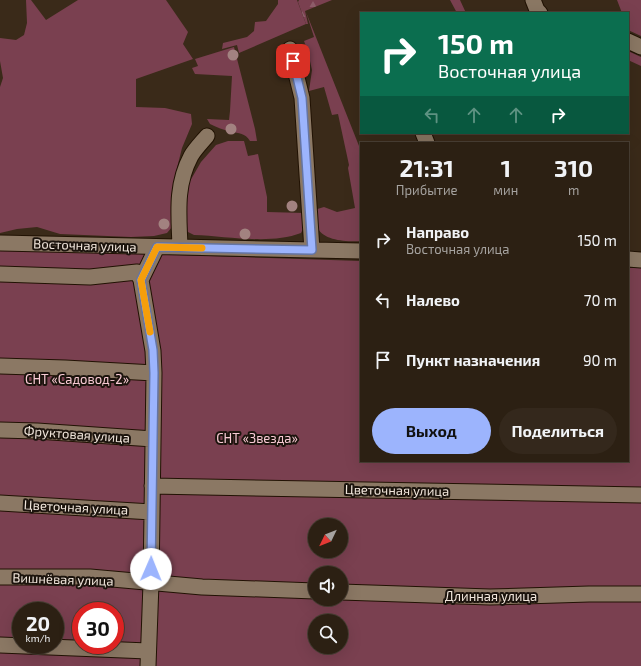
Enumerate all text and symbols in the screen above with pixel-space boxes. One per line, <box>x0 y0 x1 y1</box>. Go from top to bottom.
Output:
text: 150 m <box>438 26 514 60</box>
icon: right <box>372 28 424 80</box>
pin <box>276 44 310 78</box>
icon: arrive <box>282 50 304 72</box>
text: Восточная улица <box>438 60 581 82</box>
icon: left <box>421 104 443 126</box>
icon: ahead <box>463 104 485 126</box>
icon: ahead <box>505 104 527 126</box>
icon: right <box>547 104 569 126</box>
text: 21:31 <box>399 153 454 182</box>
text: 1 <box>501 153 511 182</box>
text: 310 <box>554 153 593 182</box>
text: Прибытие <box>396 182 458 198</box>
text: мин <box>493 182 518 198</box>
text: m <box>568 182 579 198</box>
text: Направо <box>406 223 469 241</box>
icon: right <box>372 229 394 251</box>
text: 150 m <box>577 231 617 249</box>
street label: Восточная улица <box>33 235 137 255</box>
text: Восточная улица <box>406 241 510 257</box>
icon: left <box>372 289 394 311</box>
text: Налево <box>406 291 460 309</box>
text: 70 m <box>584 291 617 309</box>
icon: arrive <box>372 349 394 371</box>
text: Пункт назначения <box>406 351 540 369</box>
text: 90 m <box>583 351 617 369</box>
park label: СНТ «Садовод-2» <box>25 371 129 387</box>
button: Выход <box>372 408 491 454</box>
button: Поделиться <box>499 408 617 454</box>
street label: Фруктовая улица <box>23 422 131 446</box>
park label: СНТ «Звезда» <box>216 430 298 446</box>
street label: Цветочная улица <box>345 481 449 499</box>
street label: Цветочная улица <box>23 496 129 518</box>
north arrow <box>308 518 348 558</box>
map controls <box>308 518 348 654</box>
position arrow <box>130 548 172 590</box>
button: sound <box>308 566 348 606</box>
street label: Вишнёвая улица <box>12 569 114 589</box>
street label: Длинная улица <box>445 588 537 604</box>
speed limit sign: 30 <box>72 602 124 654</box>
text: 20 <box>26 611 50 635</box>
button: search <box>308 614 348 654</box>
text: km/h <box>26 632 50 644</box>

